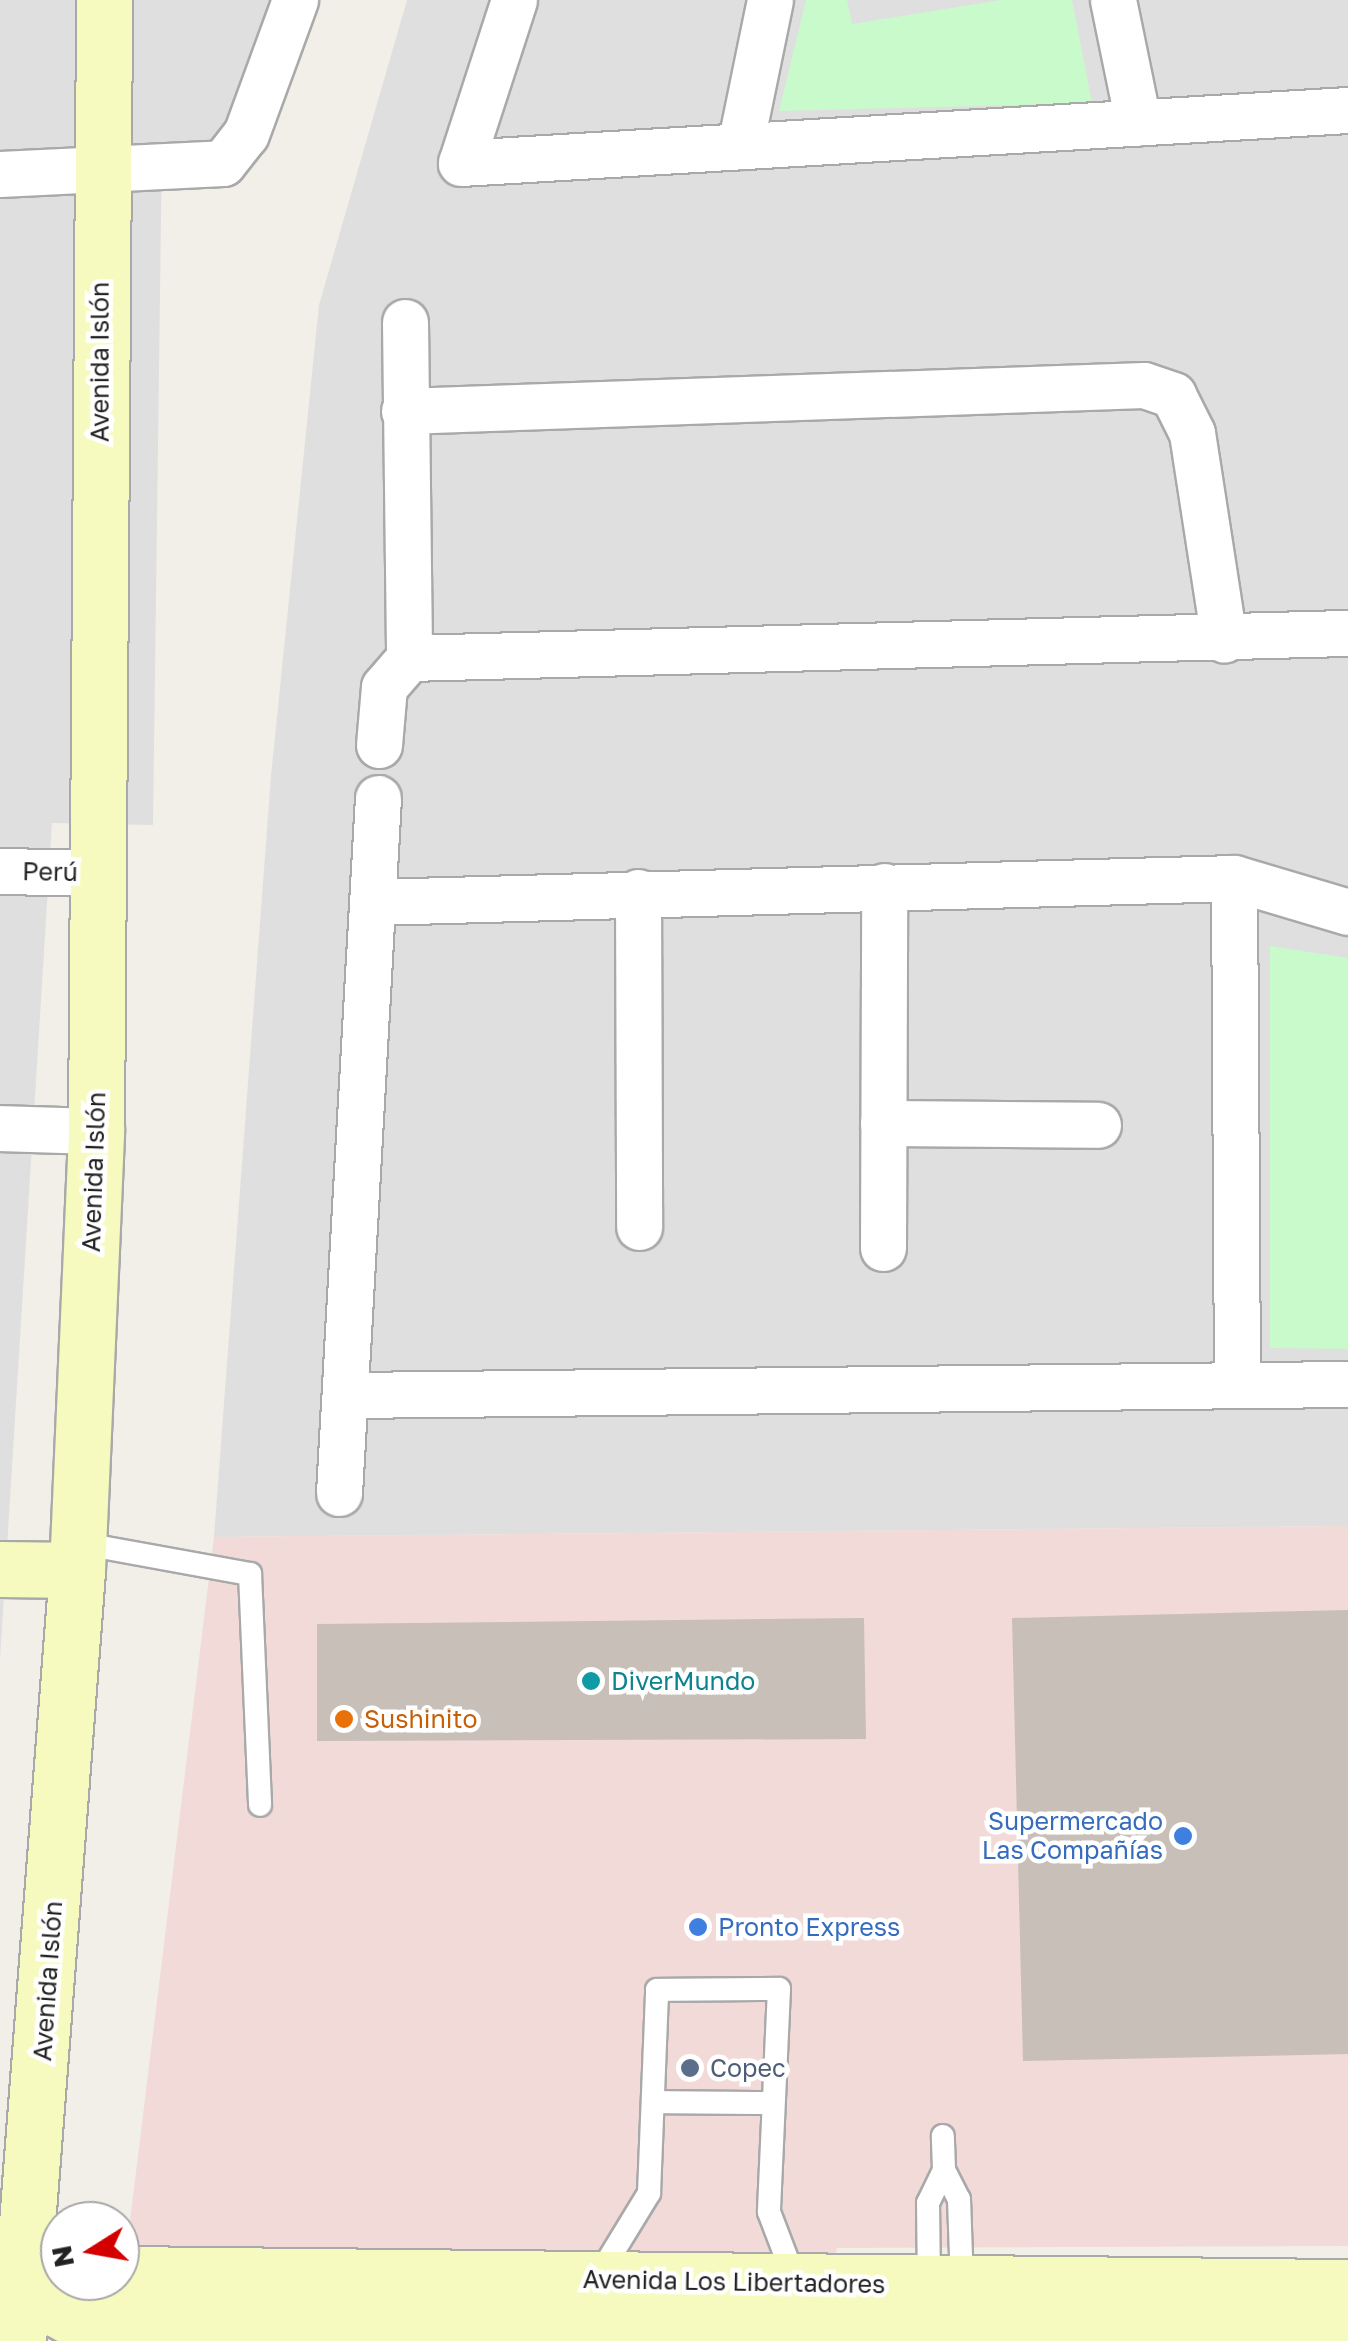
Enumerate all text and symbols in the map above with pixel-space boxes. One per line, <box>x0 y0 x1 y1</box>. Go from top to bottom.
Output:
street label: Avenida Islón <box>85 282 115 442</box>
street label: Perú <box>22 857 78 887</box>
street label: Avenida Islón <box>76 1091 112 1253</box>
place label: DiverMundo <box>611 1666 755 1696</box>
marker: DiverMundo <box>580 1670 602 1692</box>
place label: Sushinito <box>364 1704 478 1734</box>
marker: Sushinito <box>333 1708 355 1730</box>
place label: Supermercado Las Compañías <box>982 1807 1163 1866</box>
marker: Supermercado Las Compañías <box>1172 1825 1194 1847</box>
street label: Avenida Islón <box>27 1900 69 2062</box>
place label: Pronto Express <box>718 1912 900 1942</box>
marker: Pronto Express <box>687 1916 709 1938</box>
place label: Copec <box>710 2053 785 2083</box>
marker: Copec <box>679 2057 701 2079</box>
north arrow <box>40 2201 140 2301</box>
text: N <box>44 2243 80 2270</box>
street label: Avenida Los Libertadores <box>583 2264 885 2300</box>

